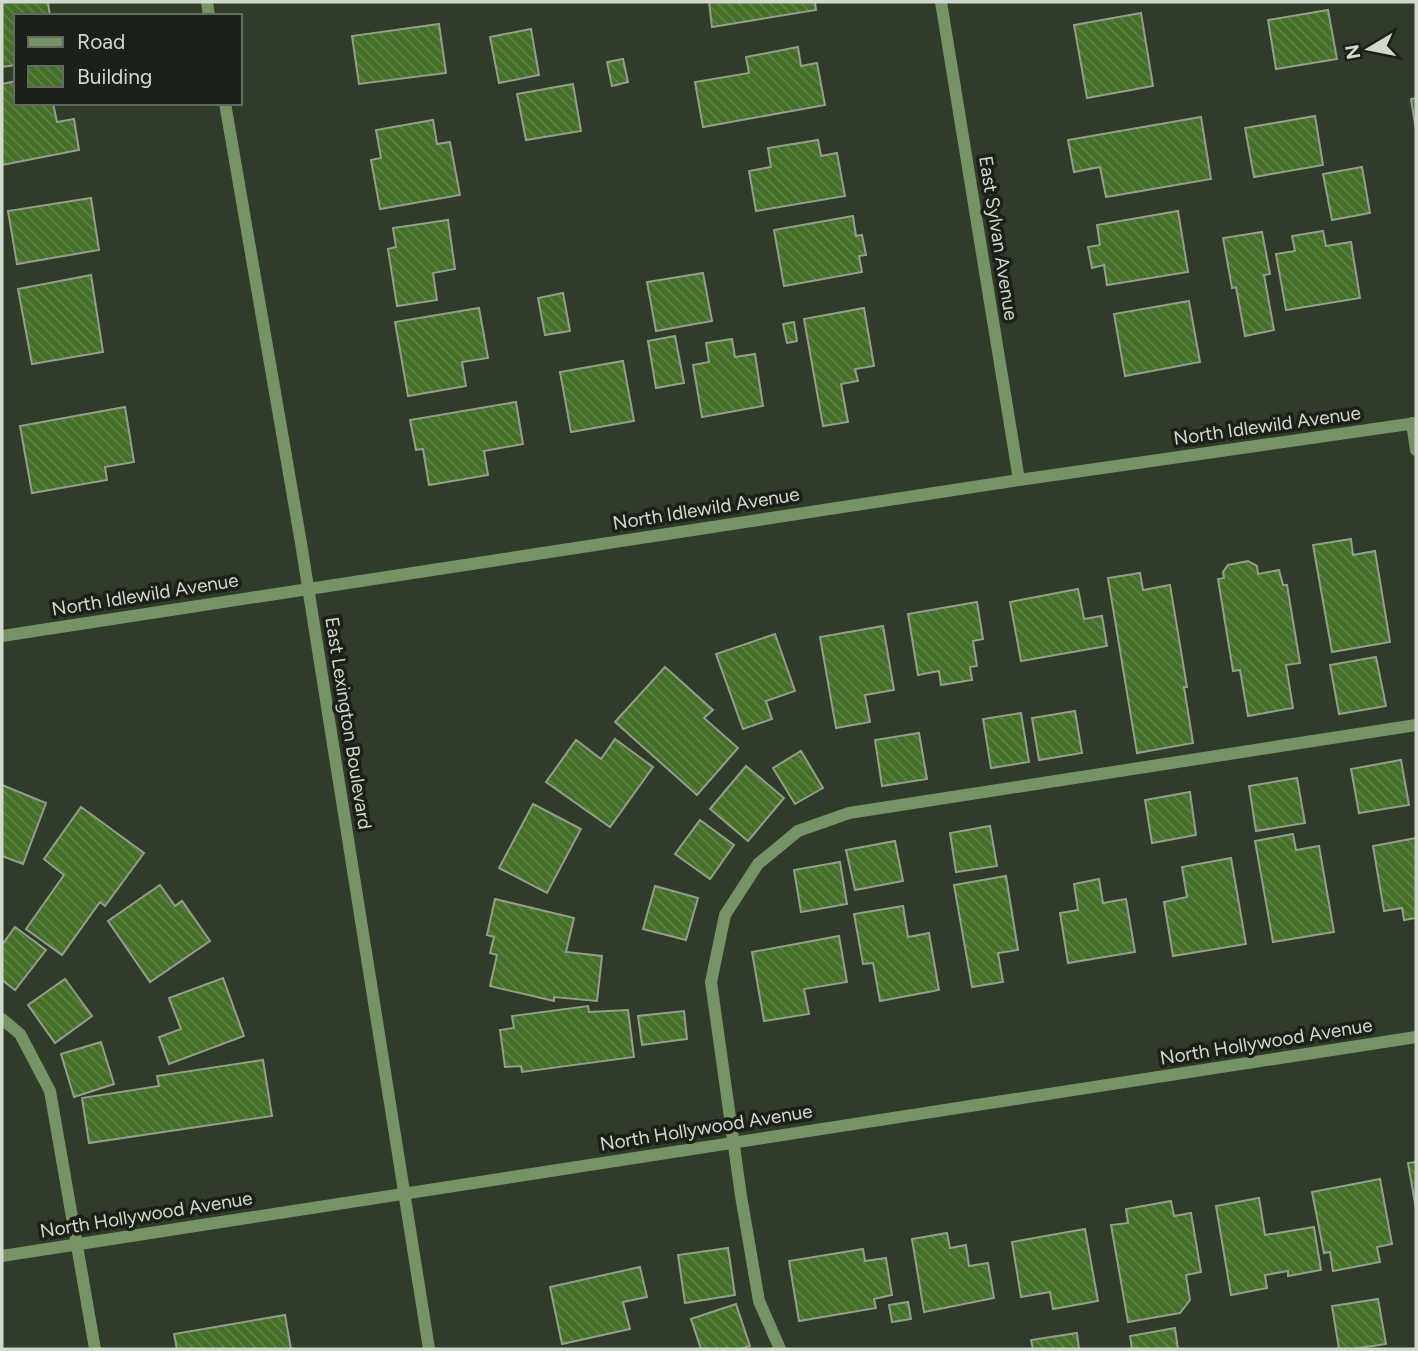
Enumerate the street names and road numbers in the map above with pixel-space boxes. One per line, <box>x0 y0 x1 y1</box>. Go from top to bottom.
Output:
street label: East Sylvan Avenue <box>974 154 1023 322</box>
street label: North Idlewild Avenue <box>1172 401 1362 450</box>
street label: North Idlewild Avenue <box>611 482 801 535</box>
street label: North Idlewild Avenue <box>50 568 240 621</box>
street label: East Lexington Boulevard <box>320 615 377 831</box>
street label: North Hollywood Avenue <box>1158 1013 1374 1070</box>
street label: North Hollywood Avenue <box>598 1099 814 1156</box>
street label: North Hollywood Avenue <box>38 1186 254 1243</box>

